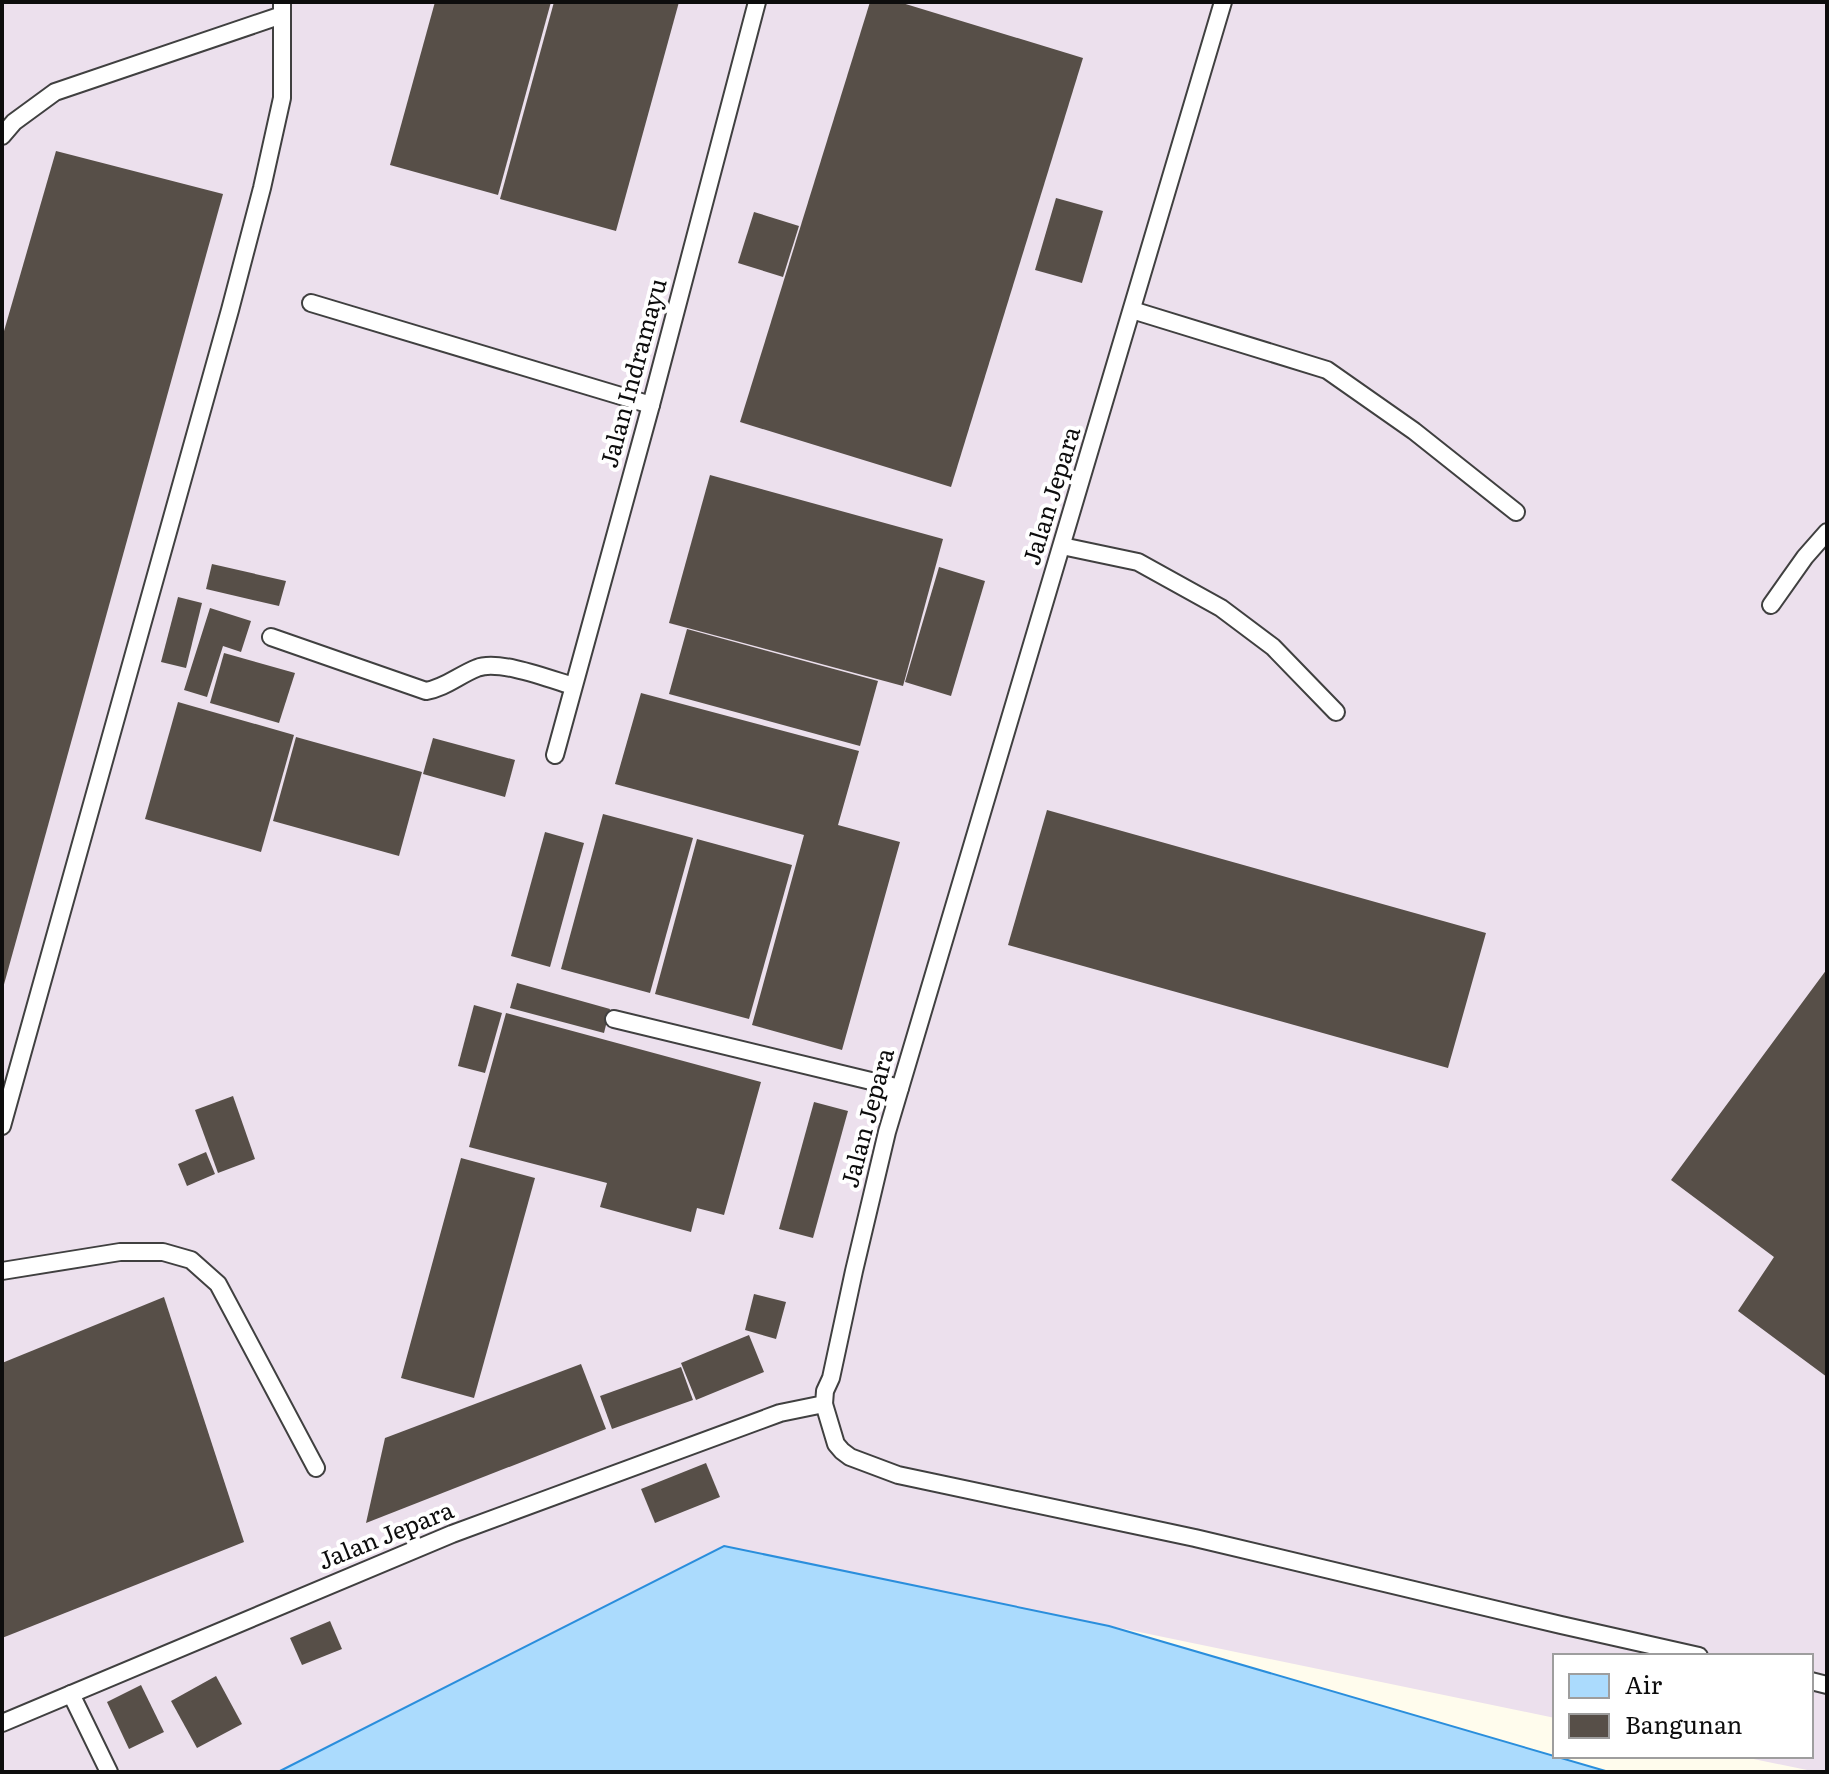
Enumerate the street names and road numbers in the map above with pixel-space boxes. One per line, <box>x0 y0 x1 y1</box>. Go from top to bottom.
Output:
street label: Jalan Indramayu <box>589 274 674 471</box>
street label: Jalan Jepara <box>1012 422 1087 569</box>
street label: Jalan Jepara <box>830 1044 901 1191</box>
street label: Jalan Jepara <box>312 1491 458 1577</box>

